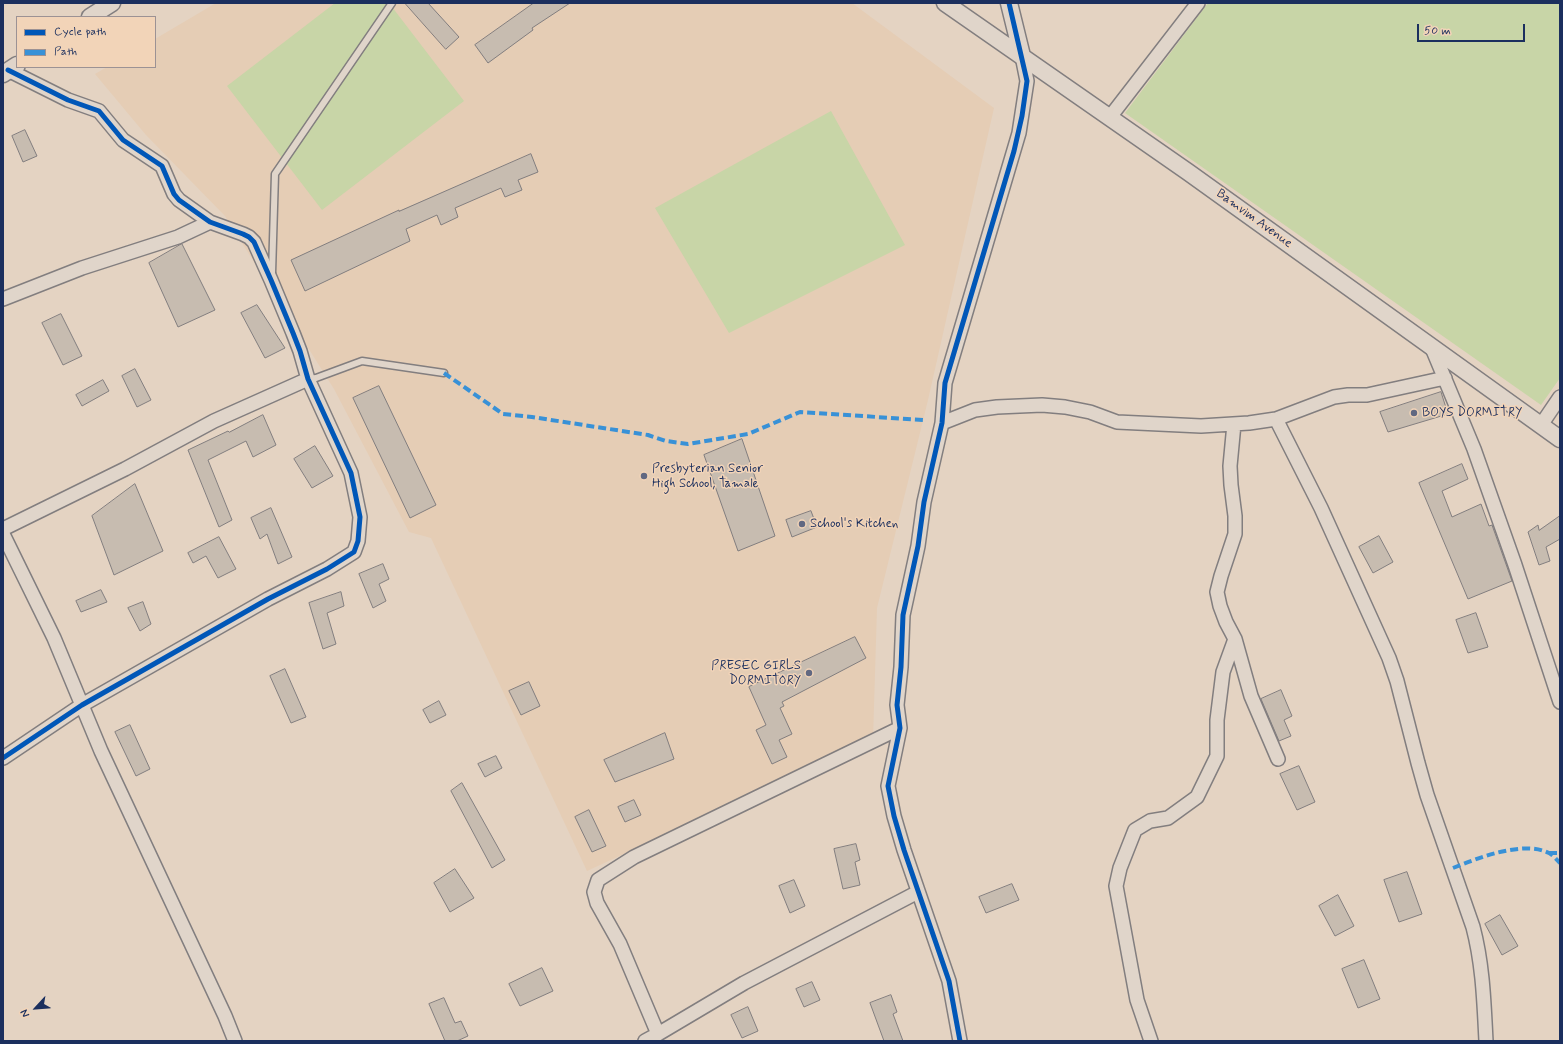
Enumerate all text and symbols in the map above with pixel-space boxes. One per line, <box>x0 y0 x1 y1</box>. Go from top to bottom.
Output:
legend <box>16 16 156 68</box>
scale bar <box>1419 16 1527 42</box>
text: 50 m <box>1424 23 1451 39</box>
text: Cycle path <box>54 24 106 40</box>
text: Path <box>54 44 77 60</box>
street label: Bamvim Avenue <box>1213 186 1295 252</box>
place label: BOYS DORMITRY <box>1422 405 1522 421</box>
marker: BOYS DORMITRY <box>1409 408 1419 418</box>
place label: Presbyterian Senior High School, Tamale <box>652 461 763 492</box>
marker: Presbyterian Senior High School, Tamale <box>639 471 649 481</box>
place label: School's Kitchen <box>810 516 898 532</box>
marker: School's Kitchen <box>797 519 807 529</box>
place label: PRESEC GIRLS DORMITORY <box>711 658 801 689</box>
marker: PRESEC GIRLS DORMITORY <box>804 668 814 678</box>
north arrow <box>16 988 56 1028</box>
text: N <box>17 1007 33 1020</box>

